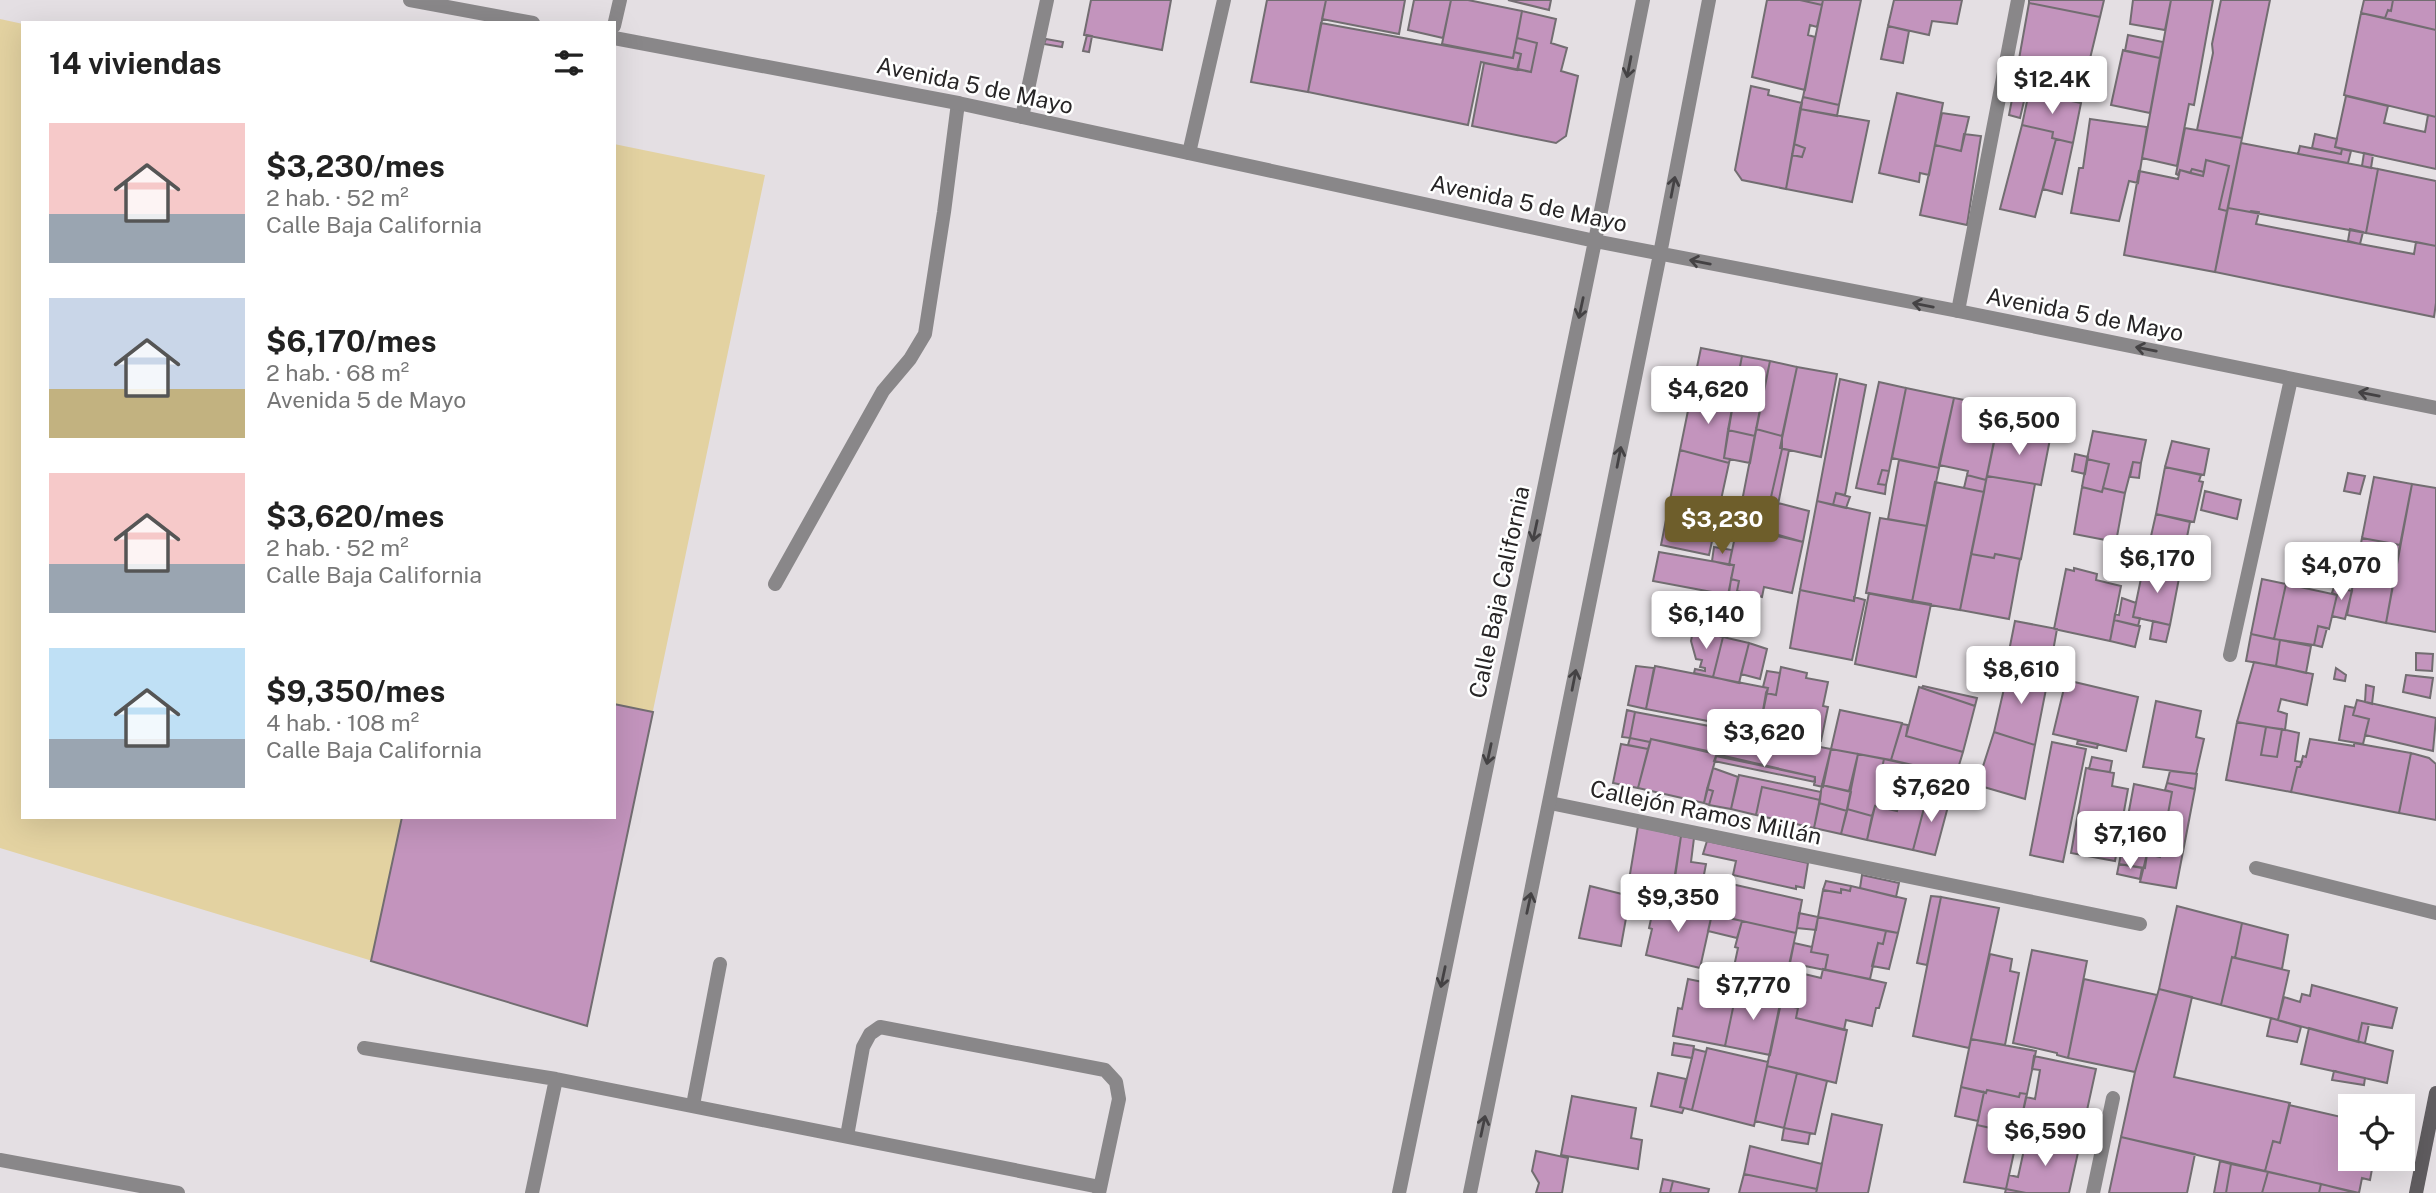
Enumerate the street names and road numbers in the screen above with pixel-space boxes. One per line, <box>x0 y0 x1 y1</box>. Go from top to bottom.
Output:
street label: Avenida 5 de Mayo <box>874 51 1076 119</box>
street label: Avenida 5 de Mayo <box>1428 169 1630 237</box>
street label: Avenida 5 de Mayo <box>1984 282 2186 346</box>
street label: Calle Baja California <box>1463 484 1535 700</box>
street label: Callejón Ramos Millán <box>1588 774 1824 850</box>

